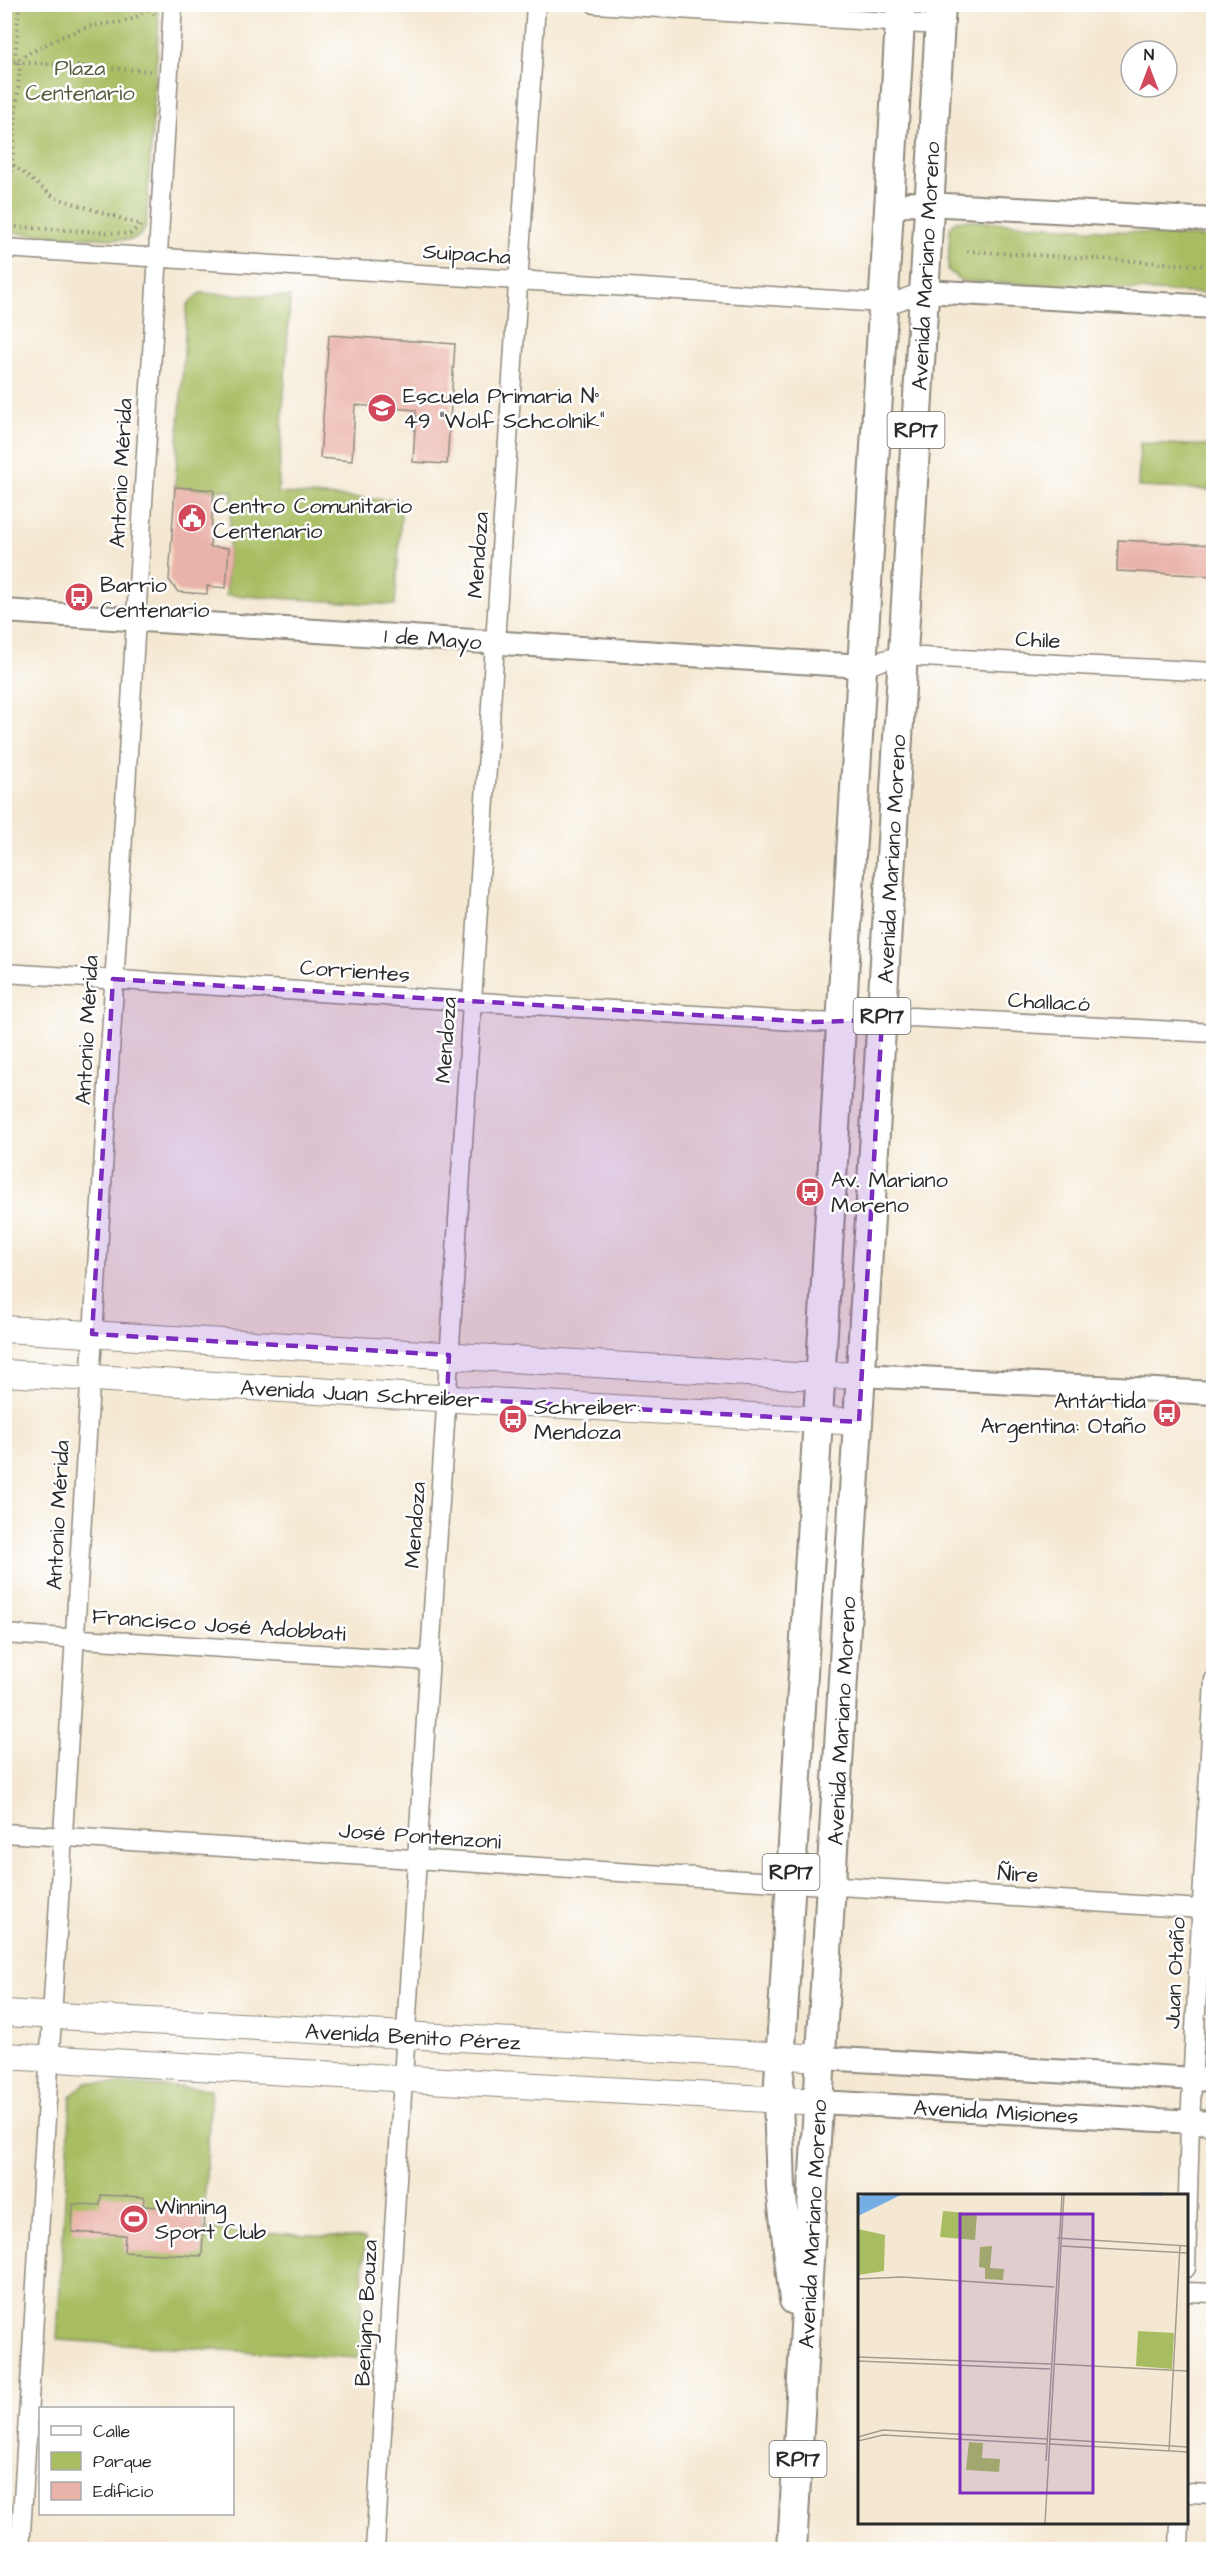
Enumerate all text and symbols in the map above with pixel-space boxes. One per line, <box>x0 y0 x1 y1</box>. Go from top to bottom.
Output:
north arrow <box>1119 39 1179 99</box>
text: N <box>1144 44 1154 66</box>
park label: Plaza Centenario <box>25 53 135 109</box>
street label: Avenida Mariano Moreno <box>904 140 949 391</box>
street label: Suipacha <box>422 236 512 273</box>
place label: Escuela Primaria N° 49 "Wolf Schcolnik" <box>403 381 605 437</box>
school or university icon: Escuela Primaria N° 49 "Wolf Schcolnik" <box>366 392 398 424</box>
street label: Antonio Mérida <box>102 397 141 549</box>
road number: RP17 <box>888 412 944 448</box>
place label: Centro Comunitario Centenario <box>213 491 413 547</box>
public building icon: Centro Comunitario Centenario <box>176 502 208 534</box>
street label: Mendoza <box>460 511 497 600</box>
place label: Barrio Centenario <box>100 570 210 626</box>
bus stop icon: Barrio Centenario <box>63 581 95 613</box>
street label: 1 de Mayo <box>383 621 483 659</box>
street label: Chile <box>1015 624 1061 657</box>
street label: Avenida Mariano Moreno <box>870 733 915 984</box>
street label: Corrientes <box>299 952 411 991</box>
street label: Antonio Mérida <box>68 954 107 1106</box>
street label: Challacó <box>1007 985 1091 1020</box>
street label: Mendoza <box>428 996 465 1085</box>
road number: RP17 <box>854 998 910 1034</box>
place label: Av. Mariano Moreno <box>831 1165 948 1221</box>
bus stop icon: Av. Mariano Moreno <box>794 1176 826 1208</box>
street label: Avenida Juan Schreiber <box>239 1373 480 1416</box>
place label: Antártida Argentina: Otaño <box>980 1386 1147 1443</box>
place label: Schreiber: Mendoza <box>534 1392 641 1448</box>
bus stop icon: Antártida Argentina: Otaño <box>1151 1397 1183 1429</box>
bus stop icon: Schreiber: Mendoza <box>497 1403 529 1435</box>
street label: Antonio Mérida <box>39 1439 78 1591</box>
street label: Mendoza <box>397 1481 434 1570</box>
street label: Avenida Mariano Moreno <box>820 1595 865 1846</box>
street label: Francisco José Adobbati <box>91 1601 347 1650</box>
street label: José Pontenzoni <box>338 1815 502 1858</box>
road number: RP17 <box>762 1854 820 1890</box>
street label: Ñire <box>996 1858 1040 1891</box>
street label: Juan Otaño <box>1157 1916 1194 2030</box>
street label: Avenida Benito Pérez <box>304 2016 522 2059</box>
street label: Avenida Misiones <box>913 2093 1079 2132</box>
street label: Avenida Mariano Moreno <box>791 2098 836 2349</box>
place label: Winning Sport Club <box>155 2192 266 2248</box>
inset map <box>858 2194 1188 2524</box>
sports icon: Winning Sport Club <box>118 2203 150 2235</box>
street label: Benigno Bouza <box>347 2239 387 2387</box>
legend <box>39 2407 234 2515</box>
text: Calle <box>93 2419 131 2444</box>
road number: RP17 <box>770 2441 826 2477</box>
text: Parque <box>93 2449 152 2474</box>
text: Edificio <box>93 2479 153 2504</box>

